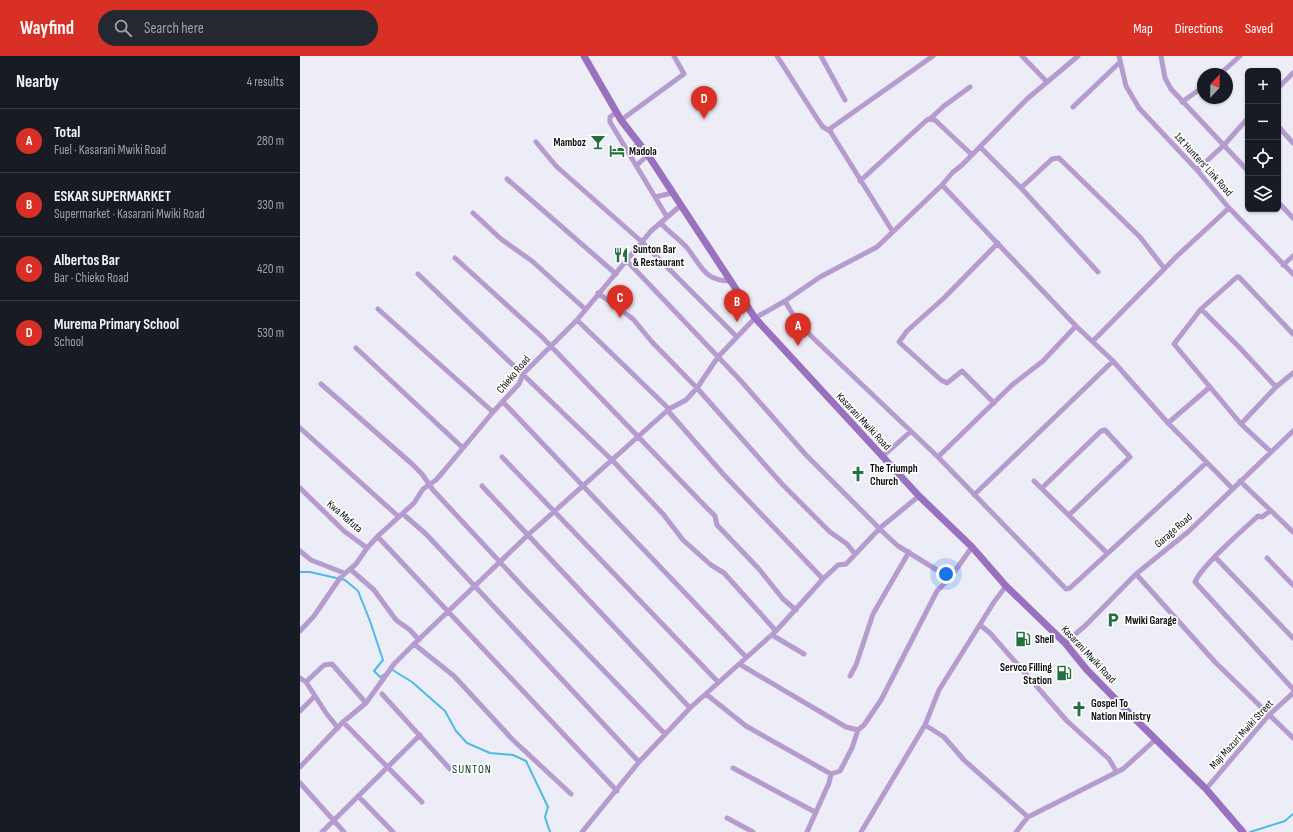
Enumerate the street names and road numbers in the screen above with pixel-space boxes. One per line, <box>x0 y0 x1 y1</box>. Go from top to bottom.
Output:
street label: 1st Hunters' Link Road <box>1172 130 1236 199</box>
street label: Chieko Road <box>494 353 533 396</box>
street label: Kasarani Mwiki Road <box>834 390 894 453</box>
street label: Kwa Mafuta <box>324 497 365 535</box>
street label: Garage Road <box>1152 510 1195 550</box>
street label: Kasarani Mwiki Road <box>1059 623 1119 686</box>
street label: Maji Mazuri Mwiki Street <box>1207 697 1276 772</box>

